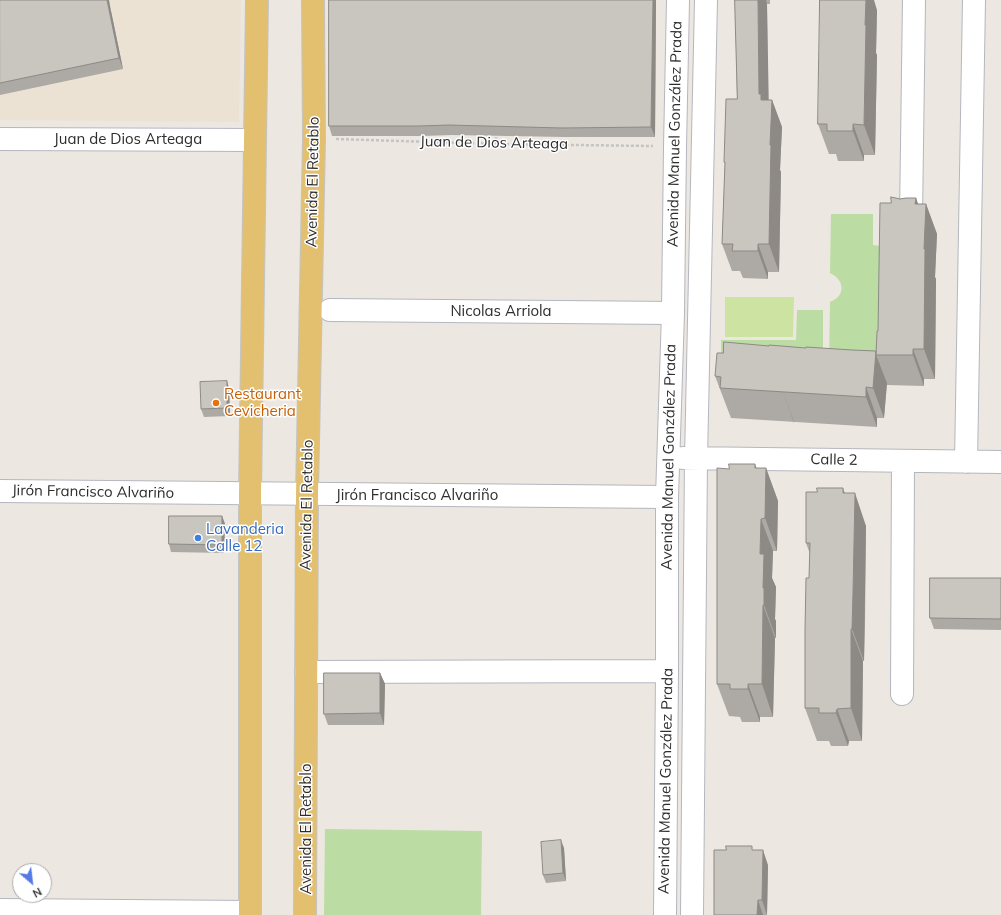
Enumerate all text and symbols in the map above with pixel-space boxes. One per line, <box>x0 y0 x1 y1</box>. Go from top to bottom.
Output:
street label: Avenida Manuel González Prada <box>664 21 686 247</box>
street label: Avenida El Retablo <box>303 116 323 248</box>
street label: Juan de Dios Arteaga <box>54 130 202 148</box>
street label: Juan de Dios Arteaga <box>420 133 568 153</box>
street label: Nicolas Arriola <box>450 302 552 320</box>
street label: Avenida Manuel González Prada <box>658 344 680 570</box>
place label: Restaurant Cevicheria <box>224 385 301 420</box>
marker: Restaurant Cevicheria <box>211 398 221 408</box>
street label: Avenida El Retablo <box>297 439 317 571</box>
street label: Calle 2 <box>810 451 858 469</box>
street label: Jirón Francisco Alvariño <box>12 482 174 502</box>
street label: Jirón Francisco Alvariño <box>336 486 498 504</box>
place label: Lavanderia Calle 12 <box>206 520 284 555</box>
marker: Lavanderia Calle 12 <box>193 533 203 543</box>
street label: Avenida Manuel González Prada <box>655 668 677 894</box>
street label: Avenida El Retablo <box>297 764 315 894</box>
north arrow <box>12 863 52 903</box>
text: N <box>30 885 44 901</box>

